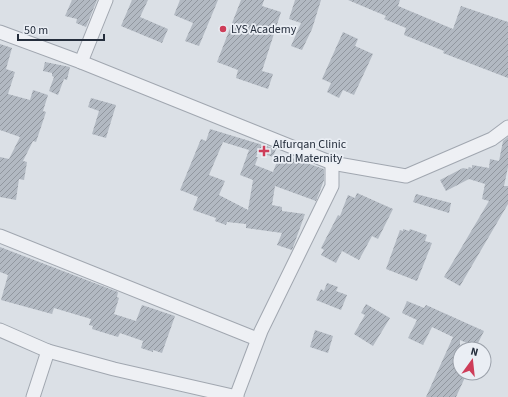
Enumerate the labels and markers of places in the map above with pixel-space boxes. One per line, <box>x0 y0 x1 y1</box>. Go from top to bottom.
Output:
place label: LYS Academy <box>231 21 297 38</box>
marker: LYS Academy <box>218 24 228 34</box>
place label: Alfurqan Clinic and Maternity <box>273 136 347 167</box>
marker: Alfurqan Clinic and Maternity <box>258 145 270 157</box>

